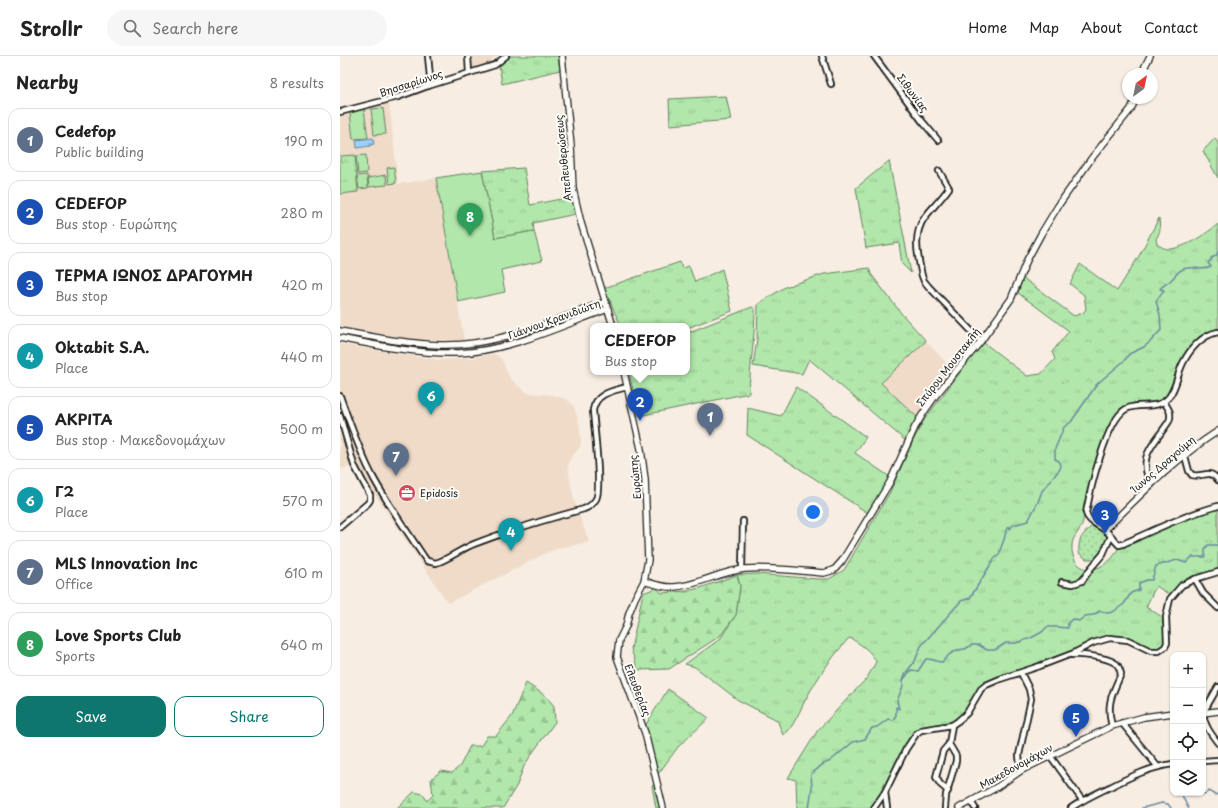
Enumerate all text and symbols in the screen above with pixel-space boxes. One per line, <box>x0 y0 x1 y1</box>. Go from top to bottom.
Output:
search box <box>107 10 387 46</box>
text: Strollr <box>20 14 83 42</box>
text: Search here <box>153 16 238 39</box>
icon: search <box>121 17 143 39</box>
text: Home <box>968 17 1007 38</box>
text: Map <box>1029 17 1059 38</box>
text: About <box>1081 17 1122 38</box>
text: Contact <box>1144 17 1198 38</box>
street label: Βησσαρίωνος <box>377 65 444 100</box>
north arrow <box>1122 68 1158 104</box>
text: Nearby <box>16 69 78 95</box>
street label: Σιθωνίας <box>894 70 933 115</box>
text: 8 results <box>270 73 324 92</box>
street label: Απελευθερώσεως <box>551 114 574 202</box>
text: Cedefop <box>55 119 116 142</box>
text: 1 <box>27 131 33 150</box>
text: 190 m <box>284 131 323 150</box>
text: Public building <box>55 142 144 161</box>
text: CEDEFOP <box>55 191 127 214</box>
text: 2 <box>25 203 35 222</box>
text: 280 m <box>281 203 323 222</box>
pin: 8 <box>457 203 483 236</box>
text: Bus stop · Ευρώπης <box>55 214 177 233</box>
text: ΤΕΡΜΑ ΙΩΝΟΣ ΔΡΑΓΟΥΜΗ <box>55 263 253 286</box>
text: 3 <box>26 275 34 294</box>
text: 420 m <box>281 275 323 294</box>
text: Bus stop <box>55 286 108 305</box>
street label: Γιάννου Κρανιδιώτη <box>506 295 602 342</box>
popup <box>590 323 690 375</box>
street label: Σπύρου Μουστακλή <box>912 324 983 409</box>
text: CEDEFOP <box>604 328 676 351</box>
text: Oktabit S.A. <box>55 335 150 358</box>
text: 4 <box>26 347 34 366</box>
text: 440 m <box>280 347 323 366</box>
text: Bus stop <box>604 351 657 370</box>
text: Place <box>55 358 88 377</box>
pin: 6 <box>418 382 444 415</box>
pin: 2 <box>627 388 653 421</box>
pin: 1 <box>697 403 723 436</box>
text: ΑΚΡΙΤΑ <box>55 407 113 430</box>
text: 5 <box>26 419 34 438</box>
text: 500 m <box>280 419 323 438</box>
text: Bus stop · Μακεδονομάχων <box>55 430 226 449</box>
street label: Ίωνος Δραγούμη <box>1126 432 1198 497</box>
pin: 7 <box>383 443 409 476</box>
street label: Ευρώπης <box>625 454 644 500</box>
text: Γ2 <box>55 479 74 502</box>
office icon: Epidosis <box>397 483 417 503</box>
place label: Epidosis <box>420 485 458 500</box>
text: 6 <box>25 491 35 510</box>
text: 570 m <box>282 491 323 510</box>
pin: 3 <box>1092 501 1118 534</box>
text: Place <box>55 502 88 521</box>
your location <box>803 502 823 522</box>
pin: 4 <box>498 518 524 551</box>
text: MLS Innovation Inc <box>55 551 198 574</box>
text: 7 <box>26 563 34 582</box>
text: 610 m <box>284 563 323 582</box>
text: Office <box>55 574 93 593</box>
text: Love Sports Club <box>55 623 181 646</box>
text: 8 <box>26 635 34 654</box>
text: 640 m <box>280 635 323 654</box>
text: Sports <box>55 646 95 665</box>
map controls <box>1170 652 1206 796</box>
button: + <box>1170 652 1206 688</box>
street label: Ελευθερίας <box>622 661 655 718</box>
button: − <box>1170 688 1206 724</box>
button: Save <box>16 696 166 737</box>
button: Share <box>174 696 324 737</box>
pin: 5 <box>1063 704 1089 737</box>
button: locate <box>1170 724 1206 760</box>
street label: Μακεδονομάχων <box>976 739 1055 792</box>
button: layers <box>1170 760 1206 796</box>

